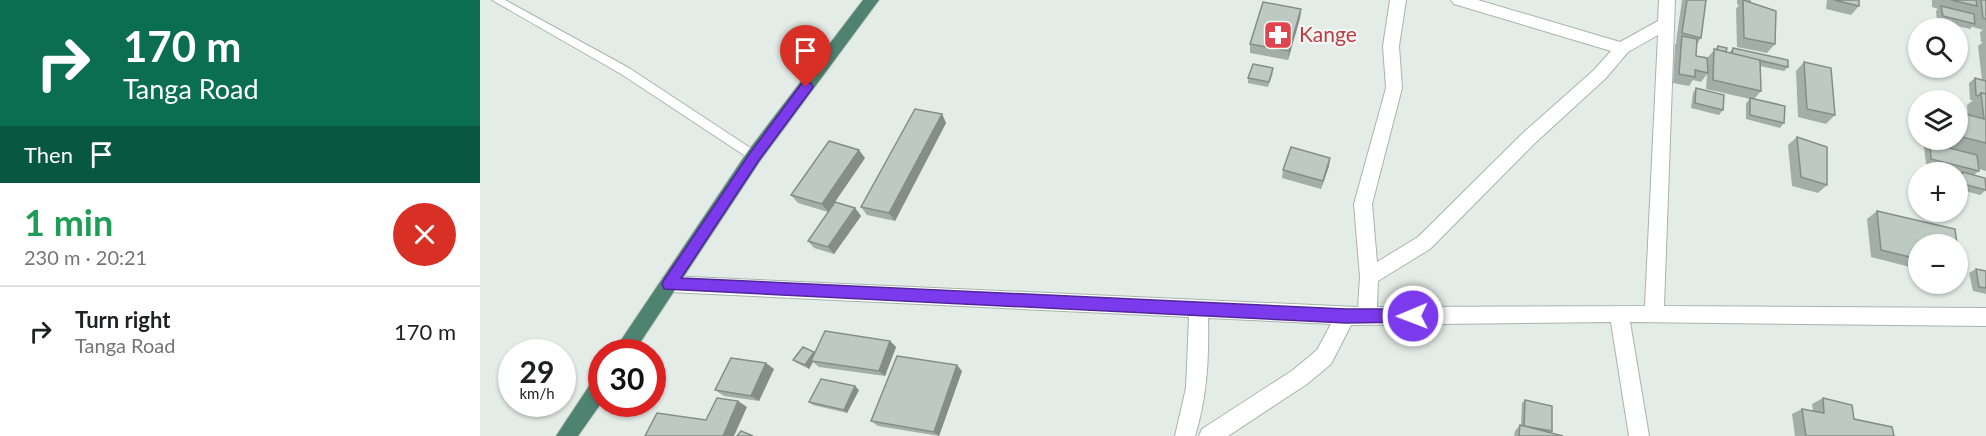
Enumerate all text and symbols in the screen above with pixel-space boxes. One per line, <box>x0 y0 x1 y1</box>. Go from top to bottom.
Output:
map controls <box>1908 18 1968 294</box>
button: search <box>1908 18 1968 78</box>
pharmacy icon: Kange <box>1262 19 1294 51</box>
text: 170 m <box>123 21 241 71</box>
place label: Kange <box>1299 21 1357 46</box>
icon: right <box>24 24 102 102</box>
pin <box>780 25 831 87</box>
icon: arrive <box>789 34 822 67</box>
text: Tanga Road <box>123 72 259 105</box>
button: layers <box>1908 90 1968 150</box>
icon: arrive <box>85 138 118 171</box>
text: Then <box>24 141 73 168</box>
button: + <box>1908 162 1968 222</box>
text: 1 min <box>24 200 113 244</box>
button: close <box>393 203 456 266</box>
button: − <box>1908 234 1968 294</box>
text: 230 m · 20:21 <box>24 245 147 269</box>
position arrow <box>1381 284 1445 348</box>
text: Turn right <box>75 306 170 333</box>
icon: right <box>24 315 57 348</box>
text: 170 m <box>394 318 456 345</box>
text: Tanga Road <box>75 333 175 357</box>
speed limit sign: 30 <box>588 339 666 417</box>
text: 29 <box>520 353 554 389</box>
text: km/h <box>519 384 555 402</box>

